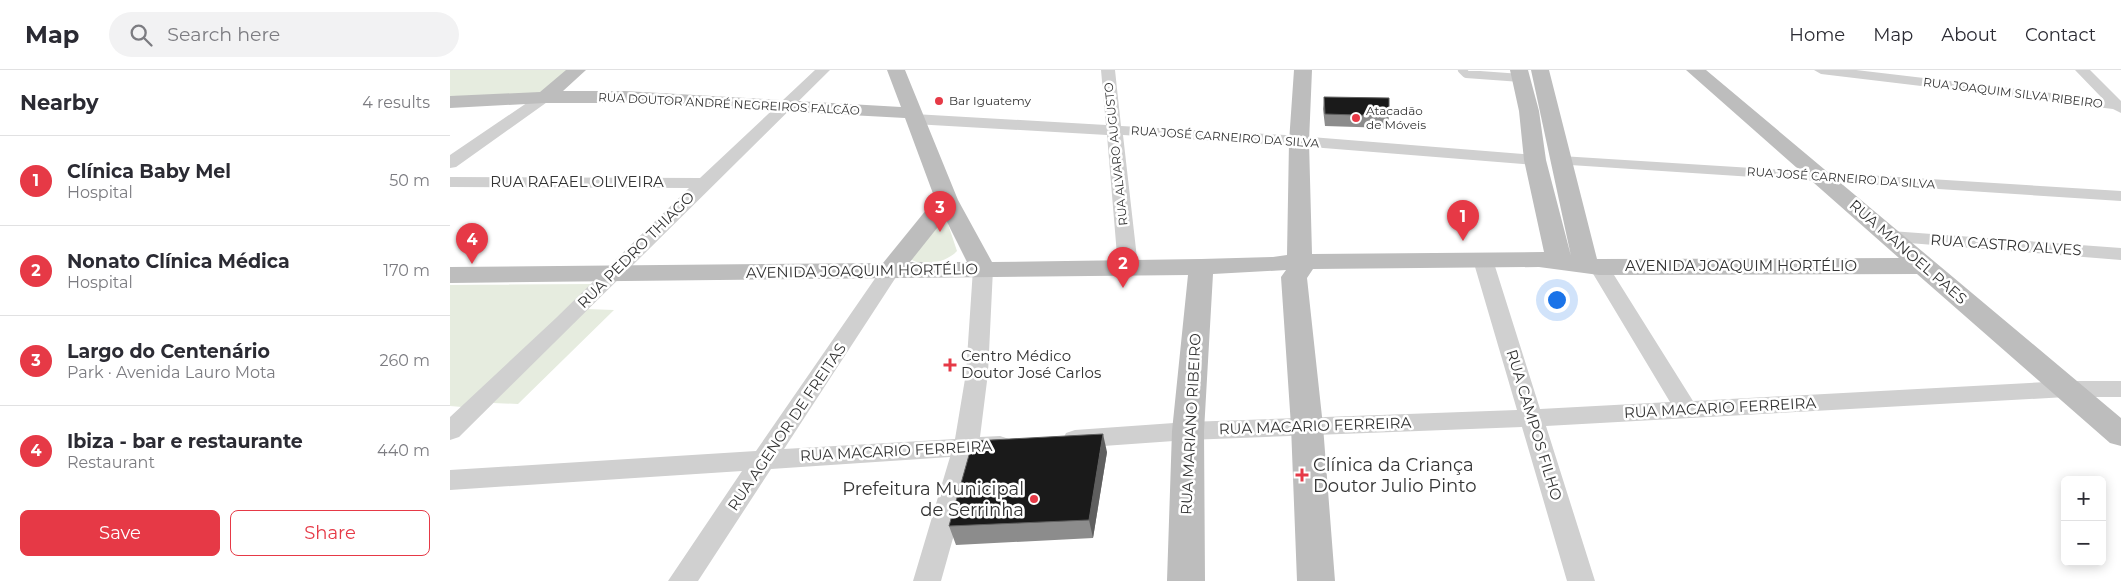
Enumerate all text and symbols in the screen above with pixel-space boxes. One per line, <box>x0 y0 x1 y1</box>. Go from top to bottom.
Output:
search box <box>109 12 459 57</box>
text: Map <box>25 20 79 49</box>
icon: search <box>127 21 155 49</box>
text: Search here <box>167 23 280 46</box>
text: Home <box>1789 24 1845 46</box>
text: Map <box>1873 24 1913 46</box>
text: About <box>1941 24 1997 46</box>
text: Contact <box>2025 24 2096 46</box>
street label: RUA JOAQUIM SILVA RIBEIRO <box>1922 74 2104 111</box>
street label: RUA ALVARO AUGUSTO <box>1101 82 1130 226</box>
street label: RUA DOUTOR ANDRÉ NEGREIROS FALCÃO <box>598 89 860 118</box>
text: Nearby <box>20 90 99 115</box>
text: 4 results <box>362 93 430 112</box>
place label: Bar Iguatemy <box>949 93 1031 108</box>
marker: Bar Iguatemy <box>933 95 945 107</box>
place label: Atacadão de Móveis <box>1366 103 1426 132</box>
marker: Atacadão de Móveis <box>1350 112 1362 124</box>
street label: RUA JOSÉ CARNEIRO DA SILVA <box>1130 122 1320 151</box>
text: Clínica Baby Mel <box>67 160 231 183</box>
street label: RUA JOSÉ CARNEIRO DA SILVA <box>1746 163 1936 192</box>
text: 1 <box>33 171 39 190</box>
text: 50 m <box>389 171 430 190</box>
street label: RUA RAFAEL OLIVEIRA <box>490 172 664 191</box>
text: Hospital <box>67 183 133 202</box>
street label: RUA PEDRO THIAGO <box>573 187 698 312</box>
pin: 3 <box>924 191 956 232</box>
street label: RUA MANOEL PAES <box>1846 195 1971 308</box>
pin: 1 <box>1447 200 1479 241</box>
pin: 4 <box>456 223 488 264</box>
street label: RUA CASTRO ALVES <box>1930 230 2082 259</box>
pin: 2 <box>1107 247 1139 288</box>
text: Nonato Clínica Médica <box>67 250 290 273</box>
street label: AVENIDA JOAQUIM HORTÉLIO <box>1625 256 1857 275</box>
street label: AVENIDA JOAQUIM HORTÉLIO <box>746 259 978 282</box>
text: 2 <box>31 261 41 280</box>
text: 170 m <box>383 261 430 280</box>
text: Hospital <box>67 273 133 292</box>
your location <box>1544 287 1570 313</box>
street label: RUA MARIANO RIBEIRO <box>1176 333 1205 515</box>
street label: RUA AGENOR DE FREITAS <box>723 339 850 514</box>
text: Largo do Centenário <box>67 340 270 363</box>
place label: Centro Médico Doutor José Carlos <box>961 346 1101 382</box>
street label: RUA CAMPOS FILHO <box>1502 347 1566 503</box>
text: 3 <box>31 351 41 370</box>
text: 260 m <box>379 351 430 370</box>
marker: Centro Médico Doutor José Carlos <box>943 358 957 372</box>
text: Park · Avenida Lauro Mota <box>67 363 276 382</box>
street label: RUA MACARIO FERREIRA <box>1623 393 1817 422</box>
street label: RUA MACARIO FERREIRA <box>1218 413 1412 438</box>
text: Ibiza - bar e restaurante <box>67 430 303 453</box>
street label: RUA MACARIO FERREIRA <box>799 436 993 465</box>
text: 4 <box>30 441 42 460</box>
text: 440 m <box>377 441 430 460</box>
text: Restaurant <box>67 453 155 472</box>
place label: Clínica da Criança Doutor Julio Pinto <box>1313 454 1476 497</box>
marker: Clínica da Criança Doutor Julio Pinto <box>1295 468 1309 482</box>
map controls <box>2061 476 2106 566</box>
button: + <box>2061 476 2106 521</box>
place label: Prefeitura Municipal de Serrinha <box>842 478 1024 521</box>
marker: Prefeitura Municipal de Serrinha <box>1028 493 1040 505</box>
button: Save <box>20 510 220 556</box>
button: Share <box>230 510 430 556</box>
button: − <box>2061 521 2106 566</box>

